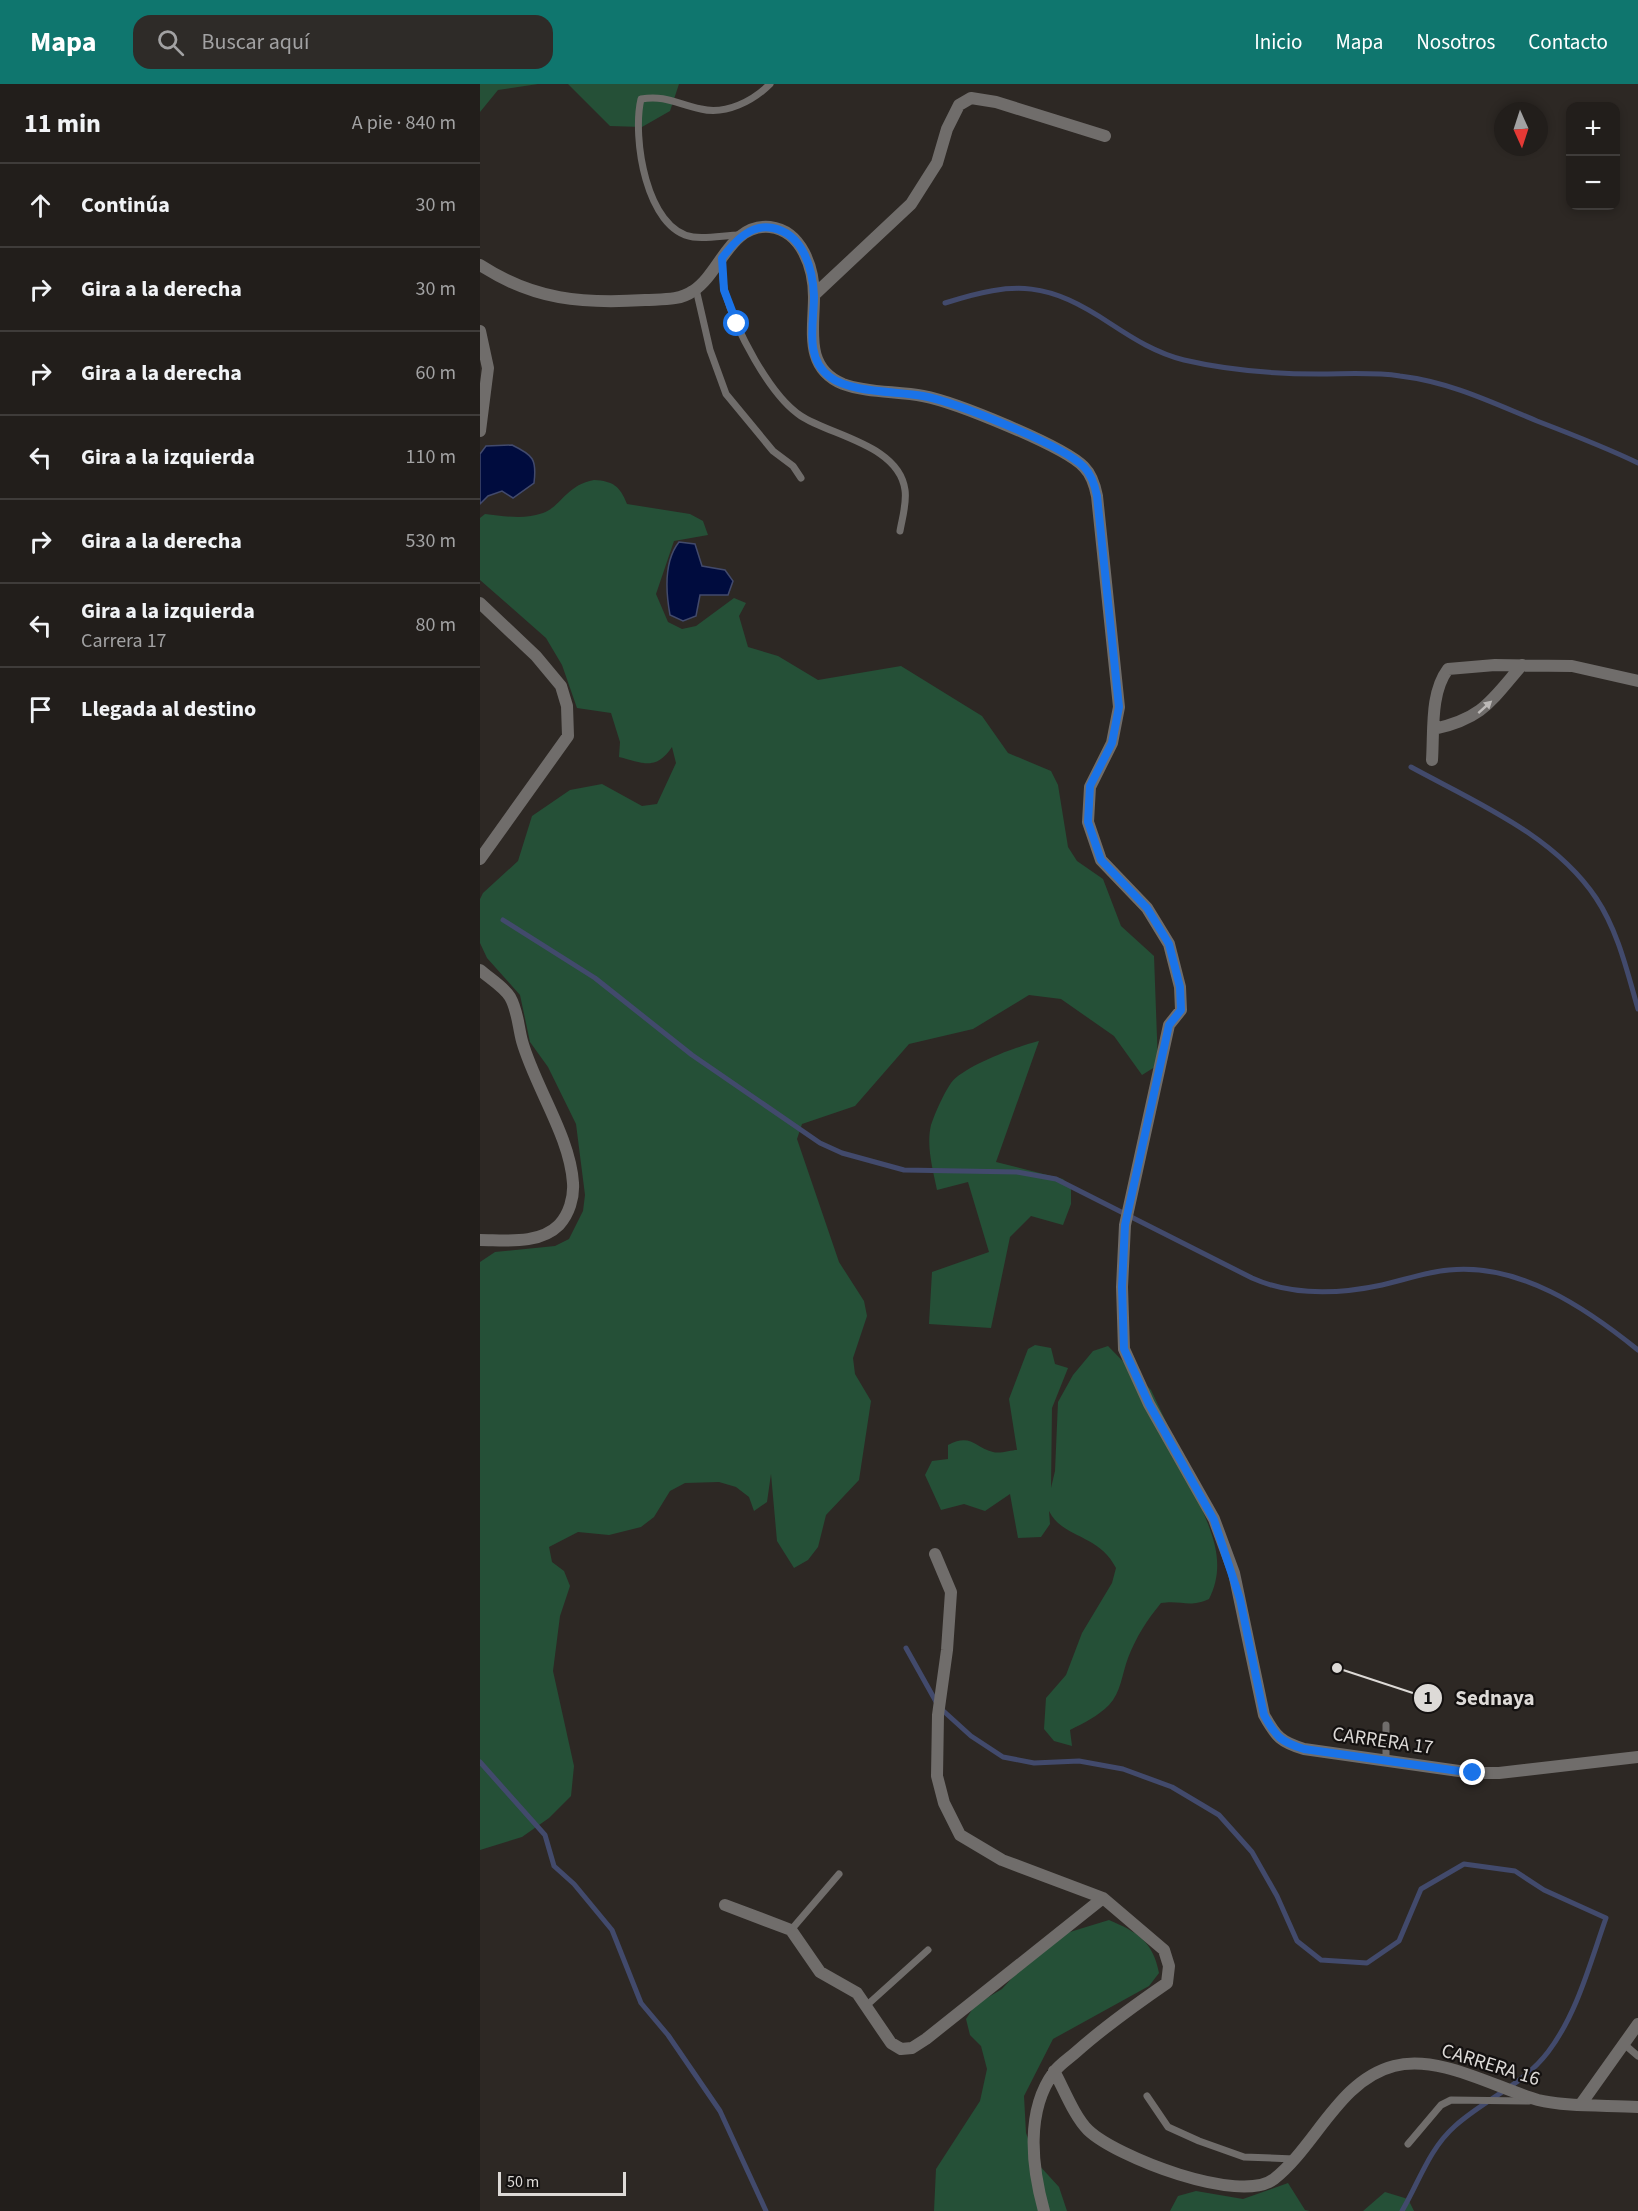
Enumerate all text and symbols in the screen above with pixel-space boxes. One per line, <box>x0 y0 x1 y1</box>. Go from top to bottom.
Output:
search box <box>133 15 553 69</box>
text: Mapa <box>30 22 97 62</box>
icon: search <box>154 26 187 59</box>
text: Buscar aquí <box>202 26 309 58</box>
text: Inicio <box>1254 27 1302 57</box>
text: Mapa <box>1335 27 1383 57</box>
text: Nosotros <box>1416 27 1495 57</box>
text: Contacto <box>1528 27 1608 57</box>
north arrow <box>1494 102 1548 156</box>
map controls <box>1566 102 1620 210</box>
button: + <box>1566 102 1620 156</box>
text: 11 min <box>24 105 101 142</box>
text: A pie · 840 m <box>352 109 456 137</box>
button: − <box>1566 156 1620 210</box>
icon: ahead <box>24 189 57 222</box>
text: Continúa <box>81 189 170 221</box>
text: 30 m <box>416 191 456 219</box>
icon: right <box>24 273 57 306</box>
text: Gira a la derecha <box>81 273 242 305</box>
text: 30 m <box>416 275 456 303</box>
route start <box>723 310 749 336</box>
icon: right <box>24 357 57 390</box>
text: Gira a la derecha <box>81 357 242 389</box>
text: 60 m <box>416 359 456 387</box>
icon: left <box>24 441 57 474</box>
text: Gira a la izquierda <box>81 441 255 473</box>
text: 110 m <box>406 443 456 471</box>
icon: right <box>24 525 57 558</box>
text: Gira a la derecha <box>81 525 242 557</box>
text: 530 m <box>406 527 456 555</box>
text: Gira a la izquierda <box>81 595 255 627</box>
icon: left <box>24 609 57 642</box>
text: 80 m <box>416 611 456 639</box>
text: Carrera 17 <box>81 627 167 655</box>
icon: arrive <box>24 693 57 726</box>
text: Llegada al destino <box>81 693 256 725</box>
one-way arrow <box>1477 700 1492 714</box>
callout: Sednaya <box>1413 1679 1546 1718</box>
text: Sednaya <box>1455 1683 1535 1713</box>
text: 1 <box>1423 1686 1433 1711</box>
street label: CARRERA 17 <box>1331 1720 1435 1762</box>
route end <box>1459 1759 1485 1785</box>
street label: CARRERA 16 <box>1438 2037 1543 2093</box>
scale bar <box>498 2169 626 2196</box>
text: 50 m <box>507 2171 539 2193</box>

